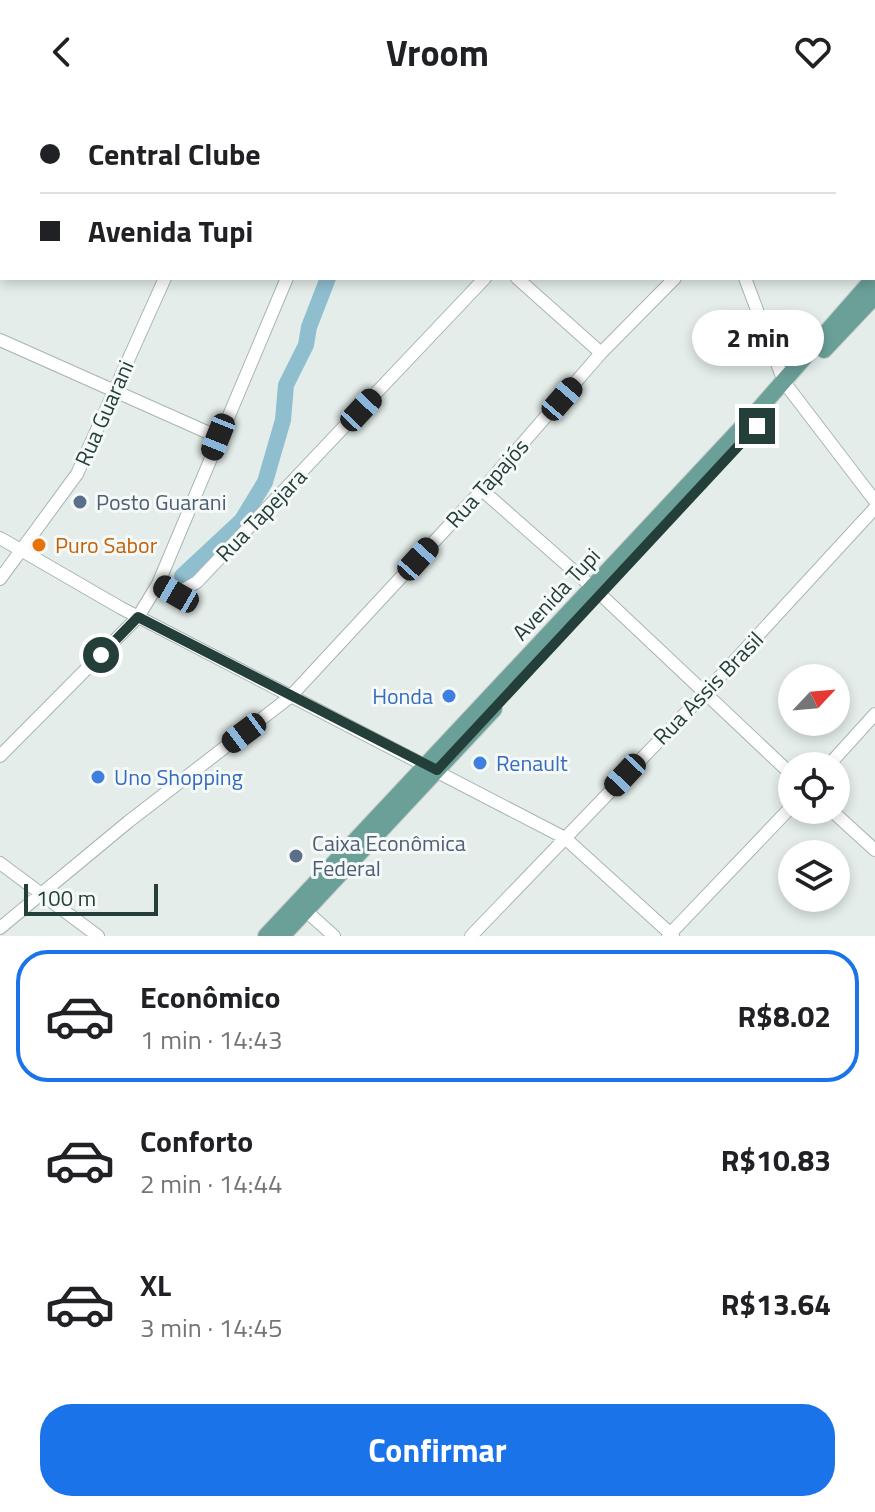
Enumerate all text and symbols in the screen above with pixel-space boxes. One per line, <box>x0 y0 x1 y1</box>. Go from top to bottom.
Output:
text: Vroom <box>386 25 489 80</box>
icon: back <box>40 30 84 74</box>
icon: heart <box>791 30 835 74</box>
text: Central Clube <box>88 131 261 177</box>
text: Avenida Tupi <box>88 208 253 254</box>
callout: 2 min <box>691 310 823 366</box>
text: 2 min <box>726 318 790 357</box>
street label: Rua Guarani <box>66 355 142 471</box>
car <box>537 373 587 425</box>
car <box>336 384 386 436</box>
route end <box>739 408 775 444</box>
car <box>198 410 238 464</box>
street label: Rua Tapajós <box>437 430 537 536</box>
street label: Rua Tapejara <box>207 460 315 570</box>
place label: Posto Guarani <box>96 485 227 519</box>
marker: Posto Guarani <box>71 493 89 511</box>
place label: Puro Sabor <box>55 528 158 562</box>
car <box>393 533 443 585</box>
marker: Puro Sabor <box>30 536 48 554</box>
street label: Avenida Tupi <box>504 540 608 648</box>
car <box>149 572 203 616</box>
street label: Rua Assis Brasil <box>645 623 771 753</box>
route start <box>83 637 119 673</box>
north arrow <box>778 664 850 736</box>
map controls <box>778 664 850 912</box>
place label: Honda <box>372 679 433 713</box>
marker: Honda <box>440 687 458 705</box>
car <box>218 709 270 757</box>
place label: Renault <box>496 746 568 780</box>
car <box>600 749 650 801</box>
button: locate <box>778 752 850 824</box>
marker: Renault <box>471 754 489 772</box>
place label: Uno Shopping <box>114 760 243 794</box>
marker: Uno Shopping <box>89 768 107 786</box>
place label: Caixa Econômica Federal <box>312 826 466 885</box>
button: layers <box>778 840 850 912</box>
marker: Caixa Econômica Federal <box>287 847 305 865</box>
scale bar <box>24 880 158 916</box>
text: 100 m <box>36 881 96 915</box>
text: Econômico <box>140 974 280 1020</box>
icon: car <box>44 980 116 1052</box>
text: R$8.02 <box>738 993 831 1039</box>
text: 1 min · 14:43 <box>140 1020 283 1059</box>
text: Conforto <box>140 1118 253 1164</box>
icon: car <box>44 1124 116 1196</box>
text: R$10.83 <box>721 1137 831 1183</box>
text: 2 min · 14:44 <box>140 1164 283 1203</box>
text: XL <box>140 1262 171 1308</box>
icon: car <box>44 1268 116 1340</box>
text: R$13.64 <box>721 1281 831 1327</box>
text: 3 min · 14:45 <box>140 1308 283 1347</box>
button: Confirmar <box>40 1404 835 1496</box>

